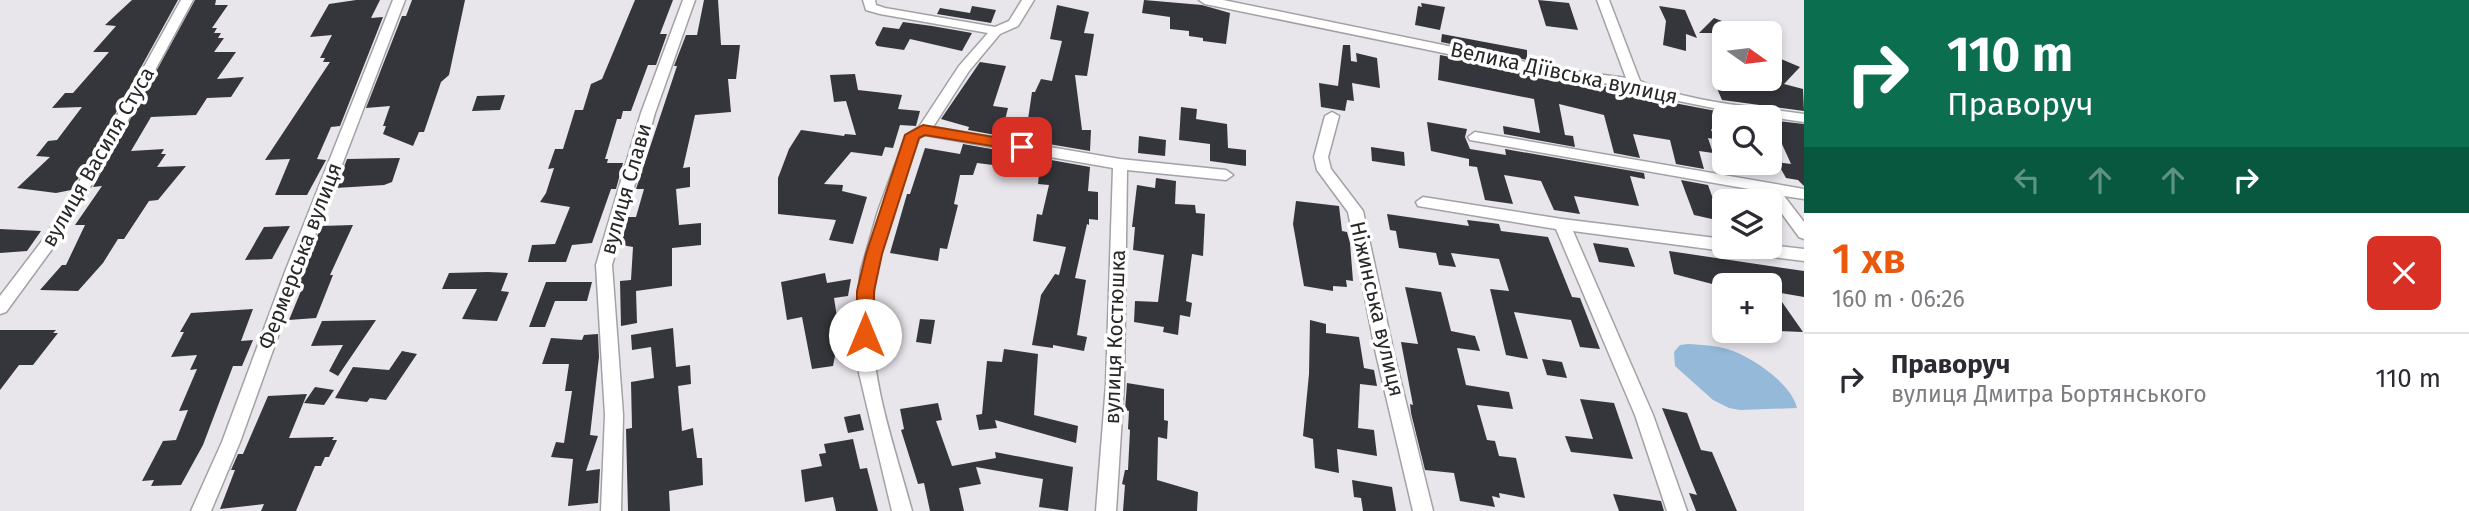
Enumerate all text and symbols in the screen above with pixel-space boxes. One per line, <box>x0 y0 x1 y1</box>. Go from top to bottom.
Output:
north arrow <box>1712 21 1782 91</box>
map controls <box>1712 21 1782 343</box>
text: 110 m <box>1947 25 2073 84</box>
icon: right <box>1832 28 1923 119</box>
street label: Велика Діївська вулиця <box>1448 36 1680 110</box>
street label: вулиця Василя Стуса <box>36 62 160 252</box>
text: Праворуч <box>1947 85 2094 123</box>
button: search <box>1712 105 1782 175</box>
pin <box>992 117 1052 177</box>
street label: вулиця Слави <box>595 120 657 258</box>
icon: arrive <box>1003 128 1041 166</box>
street label: Фермерська вулиця <box>252 159 348 353</box>
icon: left <box>2008 161 2046 199</box>
icon: ahead <box>2081 161 2119 199</box>
icon: ahead <box>2154 161 2192 199</box>
icon: right <box>2227 161 2265 199</box>
button: layers <box>1712 189 1782 259</box>
street label: Ніжинська вулиця <box>1344 219 1410 399</box>
text: 1 хв <box>1832 234 1906 284</box>
button: close <box>2367 236 2441 310</box>
street label: вулиця Костюшка <box>1099 249 1131 425</box>
button: + <box>1712 273 1782 343</box>
text: 160 m · 06:26 <box>1832 285 1965 313</box>
position arrow <box>828 298 902 372</box>
text: Праворуч <box>1891 349 2010 380</box>
icon: right <box>1832 360 1870 398</box>
text: 110 m <box>2375 363 2441 394</box>
text: вулиця Дмитра Бортянського <box>1891 380 2207 408</box>

